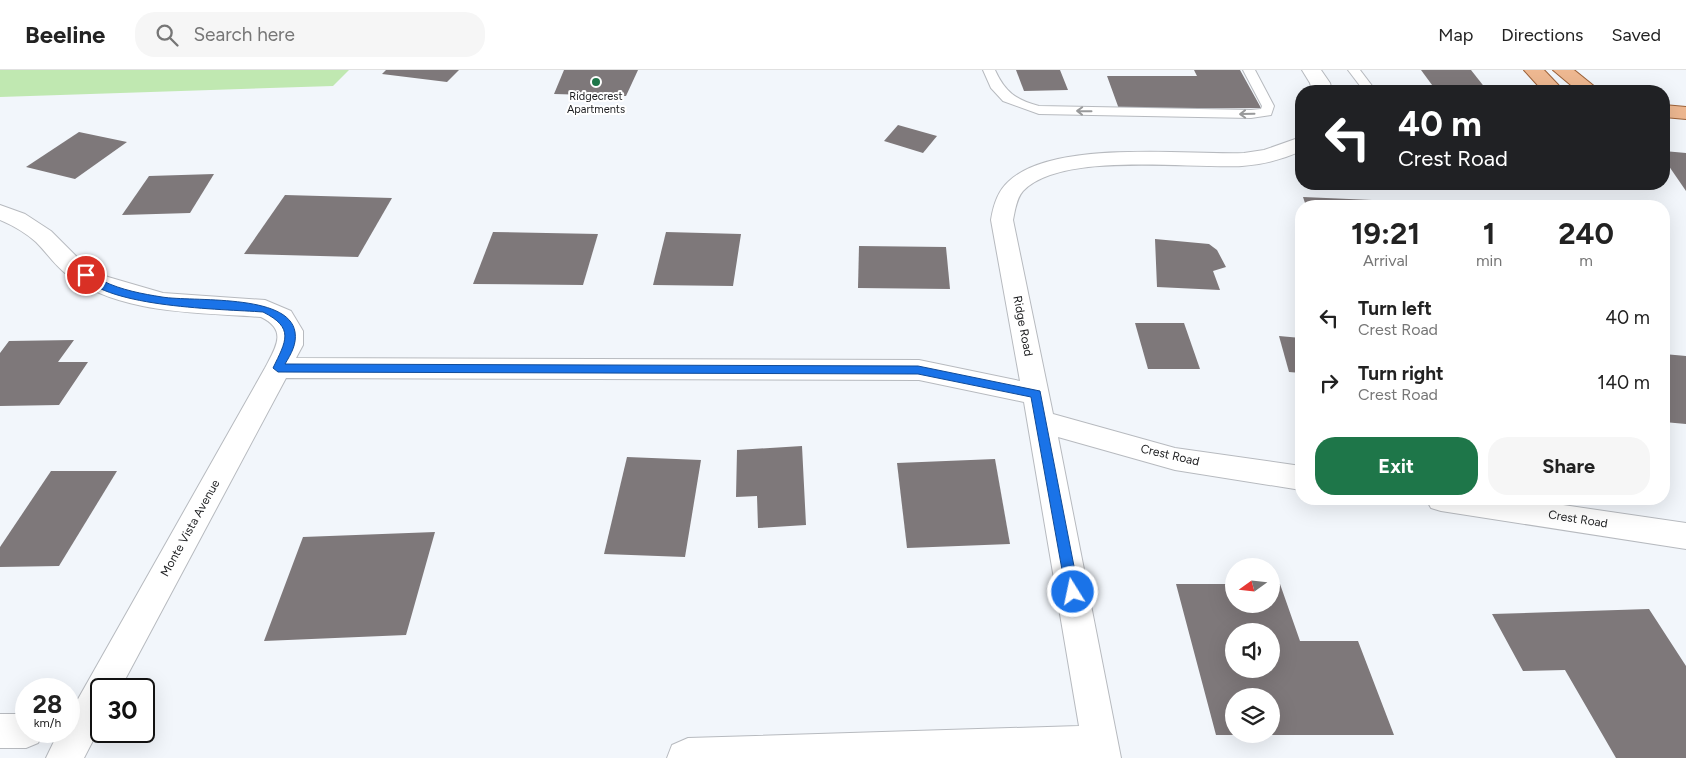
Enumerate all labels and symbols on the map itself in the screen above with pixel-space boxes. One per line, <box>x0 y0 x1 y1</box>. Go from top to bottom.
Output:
marker: Ridgecrest Apartments <box>590 76 602 88</box>
place label: Ridgecrest Apartments <box>567 90 625 116</box>
one-way arrow <box>1077 106 1093 115</box>
one-way arrow <box>1239 109 1255 119</box>
pin <box>65 254 107 296</box>
street label: Ridge Road <box>1010 294 1036 358</box>
street label: Crest Road <box>1139 441 1201 469</box>
street label: Monte Vista Avenue <box>158 477 223 579</box>
street label: Crest Road <box>1547 507 1609 531</box>
north arrow <box>1225 558 1280 612</box>
position arrow <box>1046 565 1098 617</box>
speed limit sign: 30 <box>90 678 155 743</box>

